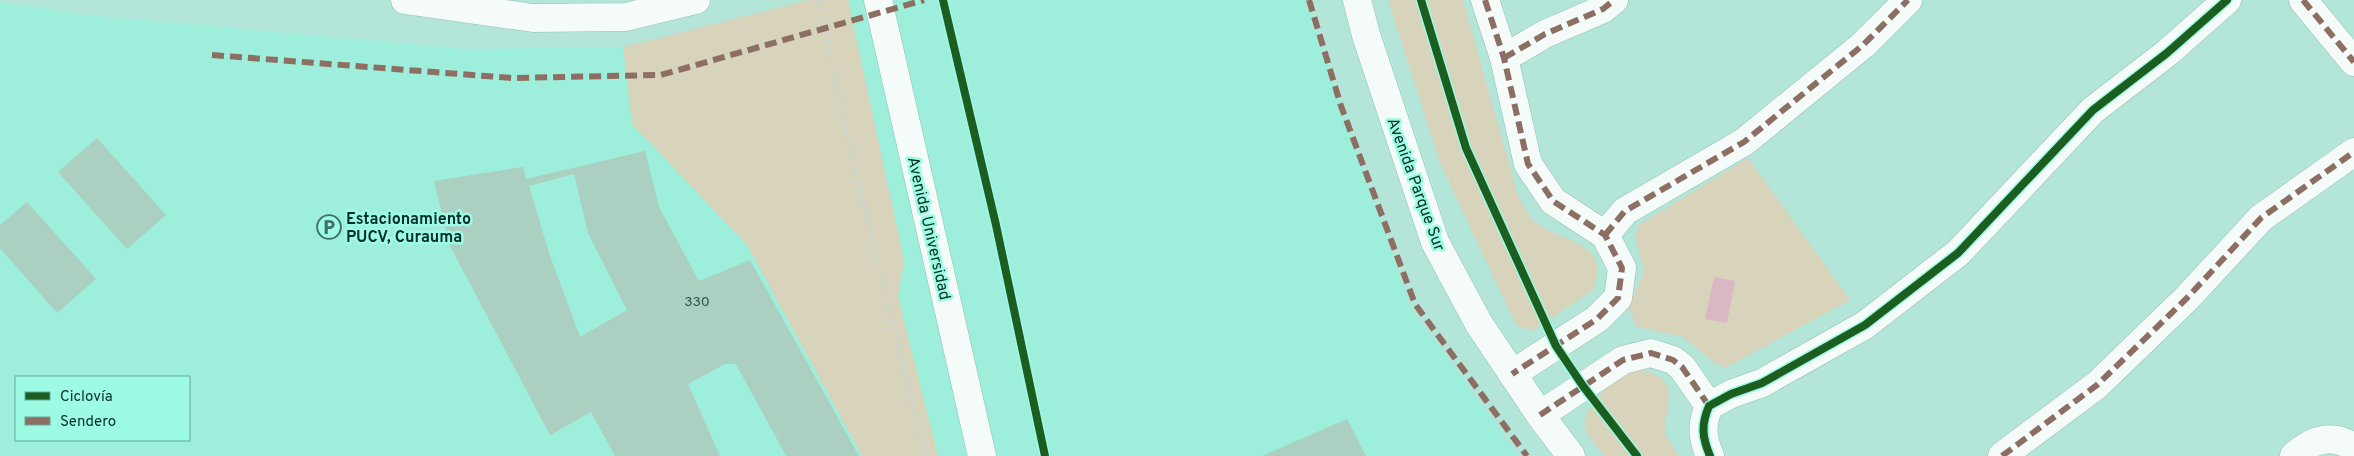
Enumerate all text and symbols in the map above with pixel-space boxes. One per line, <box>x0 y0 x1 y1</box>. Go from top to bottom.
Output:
street label: Avenida Parque Sur <box>1382 115 1449 254</box>
street label: Avenida Universidad <box>902 155 954 302</box>
place label: Estacionamiento PUCV, Curauma <box>346 210 471 248</box>
parking icon: Estacionamiento PUCV, Curauma <box>316 214 342 240</box>
house number: 330 <box>684 294 710 311</box>
legend <box>15 376 190 441</box>
text: Ciclovía <box>60 388 113 407</box>
text: Sendero <box>60 413 116 432</box>

